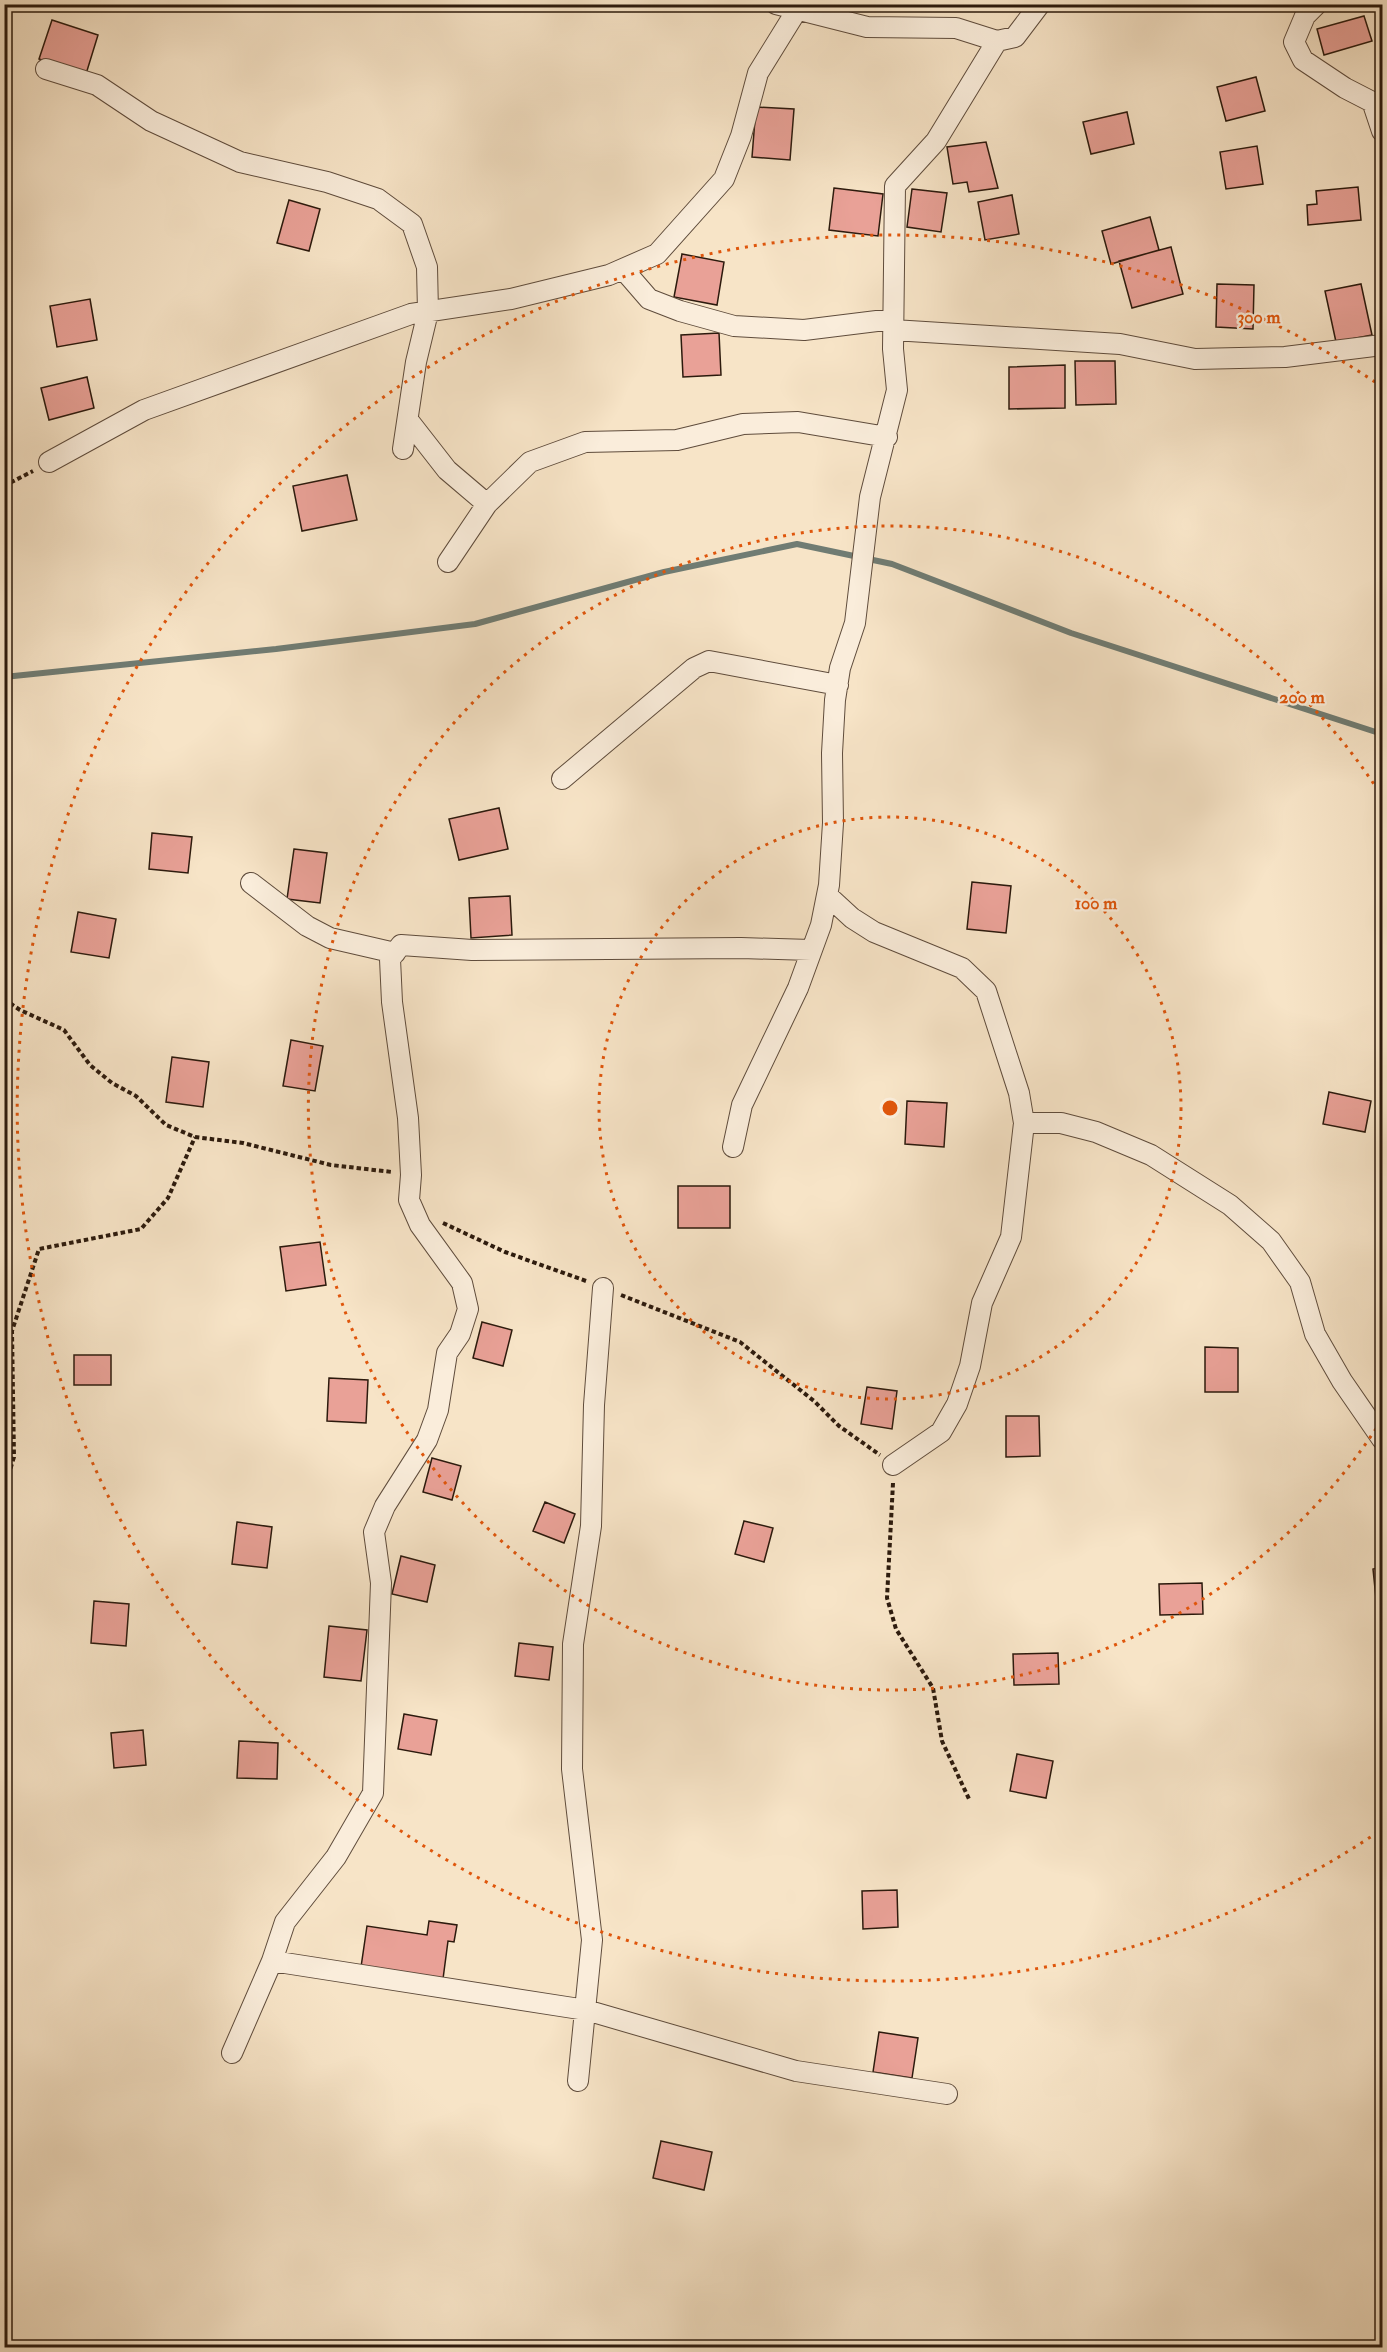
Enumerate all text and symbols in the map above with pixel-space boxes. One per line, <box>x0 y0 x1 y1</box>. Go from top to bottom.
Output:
text: 300 m <box>1237 306 1282 329</box>
text: 200 m <box>1279 686 1326 709</box>
text: 100 m <box>1075 892 1118 915</box>
centre of rings <box>880 1098 900 1118</box>

